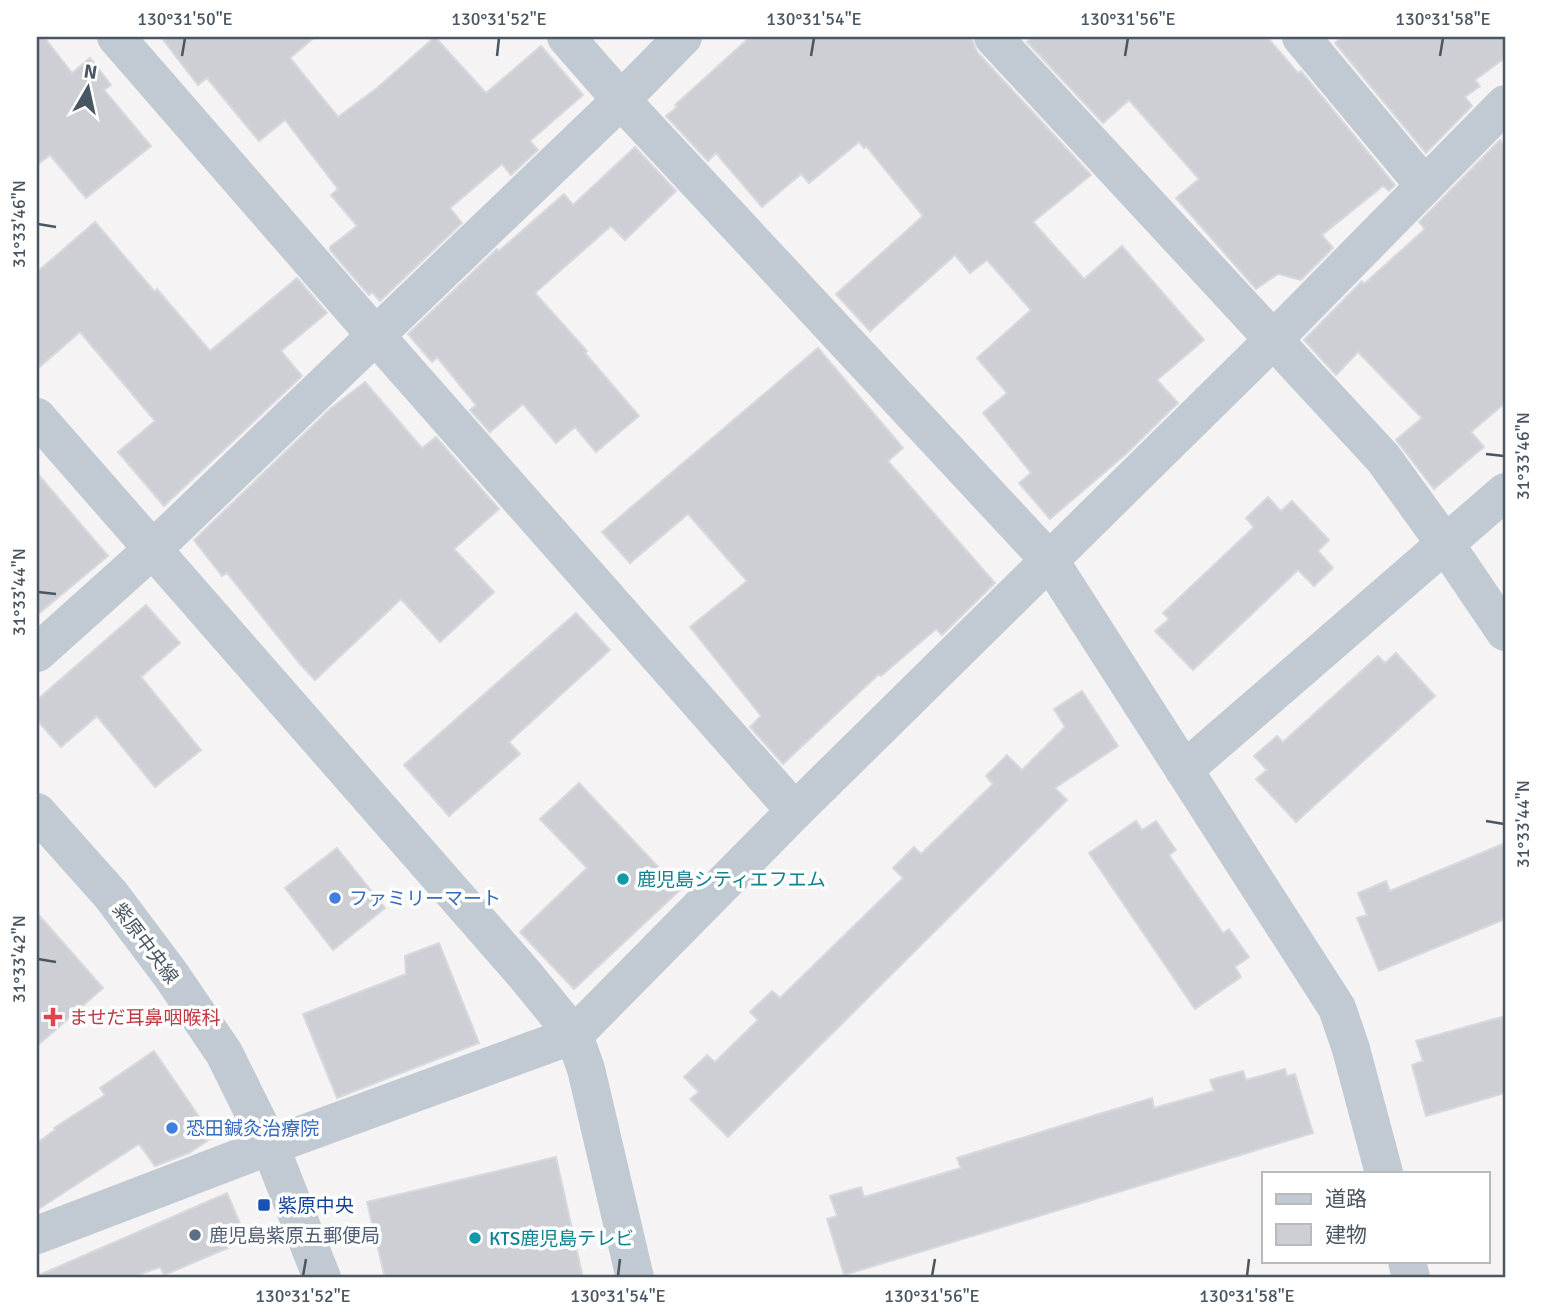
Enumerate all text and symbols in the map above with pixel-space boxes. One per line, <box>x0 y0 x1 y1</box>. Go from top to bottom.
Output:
text: 130°31'50"E <box>137 8 233 30</box>
text: 130°31'52"E <box>451 8 547 30</box>
text: 130°31'54"E <box>766 8 862 30</box>
text: 130°31'56"E <box>1080 8 1176 30</box>
text: 130°31'58"E <box>1395 8 1491 30</box>
north arrow <box>52 52 122 122</box>
text: N <box>82 59 99 85</box>
text: 31°33'46"N <box>8 180 30 268</box>
text: 31°33'46"N <box>1512 412 1534 500</box>
text: 31°33'44"N <box>8 548 30 636</box>
text: 31°33'44"N <box>1512 780 1534 868</box>
place label: 鹿児島シティエフエム <box>637 868 826 892</box>
marker: 鹿児島シティエフエム <box>615 871 631 887</box>
place label: ファミリーマート <box>349 887 501 911</box>
marker: ファミリーマート <box>327 890 343 906</box>
street label: 紫原中央線 <box>107 898 183 989</box>
text: 31°33'42"N <box>8 915 30 1003</box>
place label: ませだ耳鼻咽喉科 <box>69 1006 220 1030</box>
marker: ませだ耳鼻咽喉科 <box>43 1007 63 1027</box>
place label: 恐田鍼灸治療院 <box>186 1117 319 1141</box>
marker: 恐田鍼灸治療院 <box>164 1120 180 1136</box>
legend <box>1262 1172 1490 1262</box>
text: 道路 <box>1325 1186 1367 1212</box>
place label: 紫原中央 <box>278 1194 354 1218</box>
marker: 紫原中央 <box>256 1197 272 1213</box>
text: 建物 <box>1325 1222 1367 1248</box>
place label: 鹿児島紫原五郵便局 <box>209 1224 380 1248</box>
marker: 鹿児島紫原五郵便局 <box>187 1227 203 1243</box>
place label: KTS鹿児島テレビ <box>489 1227 634 1251</box>
marker: KTS鹿児島テレビ <box>467 1230 483 1246</box>
text: 130°31'52"E <box>255 1285 351 1307</box>
text: 130°31'54"E <box>570 1285 666 1307</box>
text: 130°31'56"E <box>884 1285 980 1307</box>
text: 130°31'58"E <box>1199 1285 1295 1307</box>

